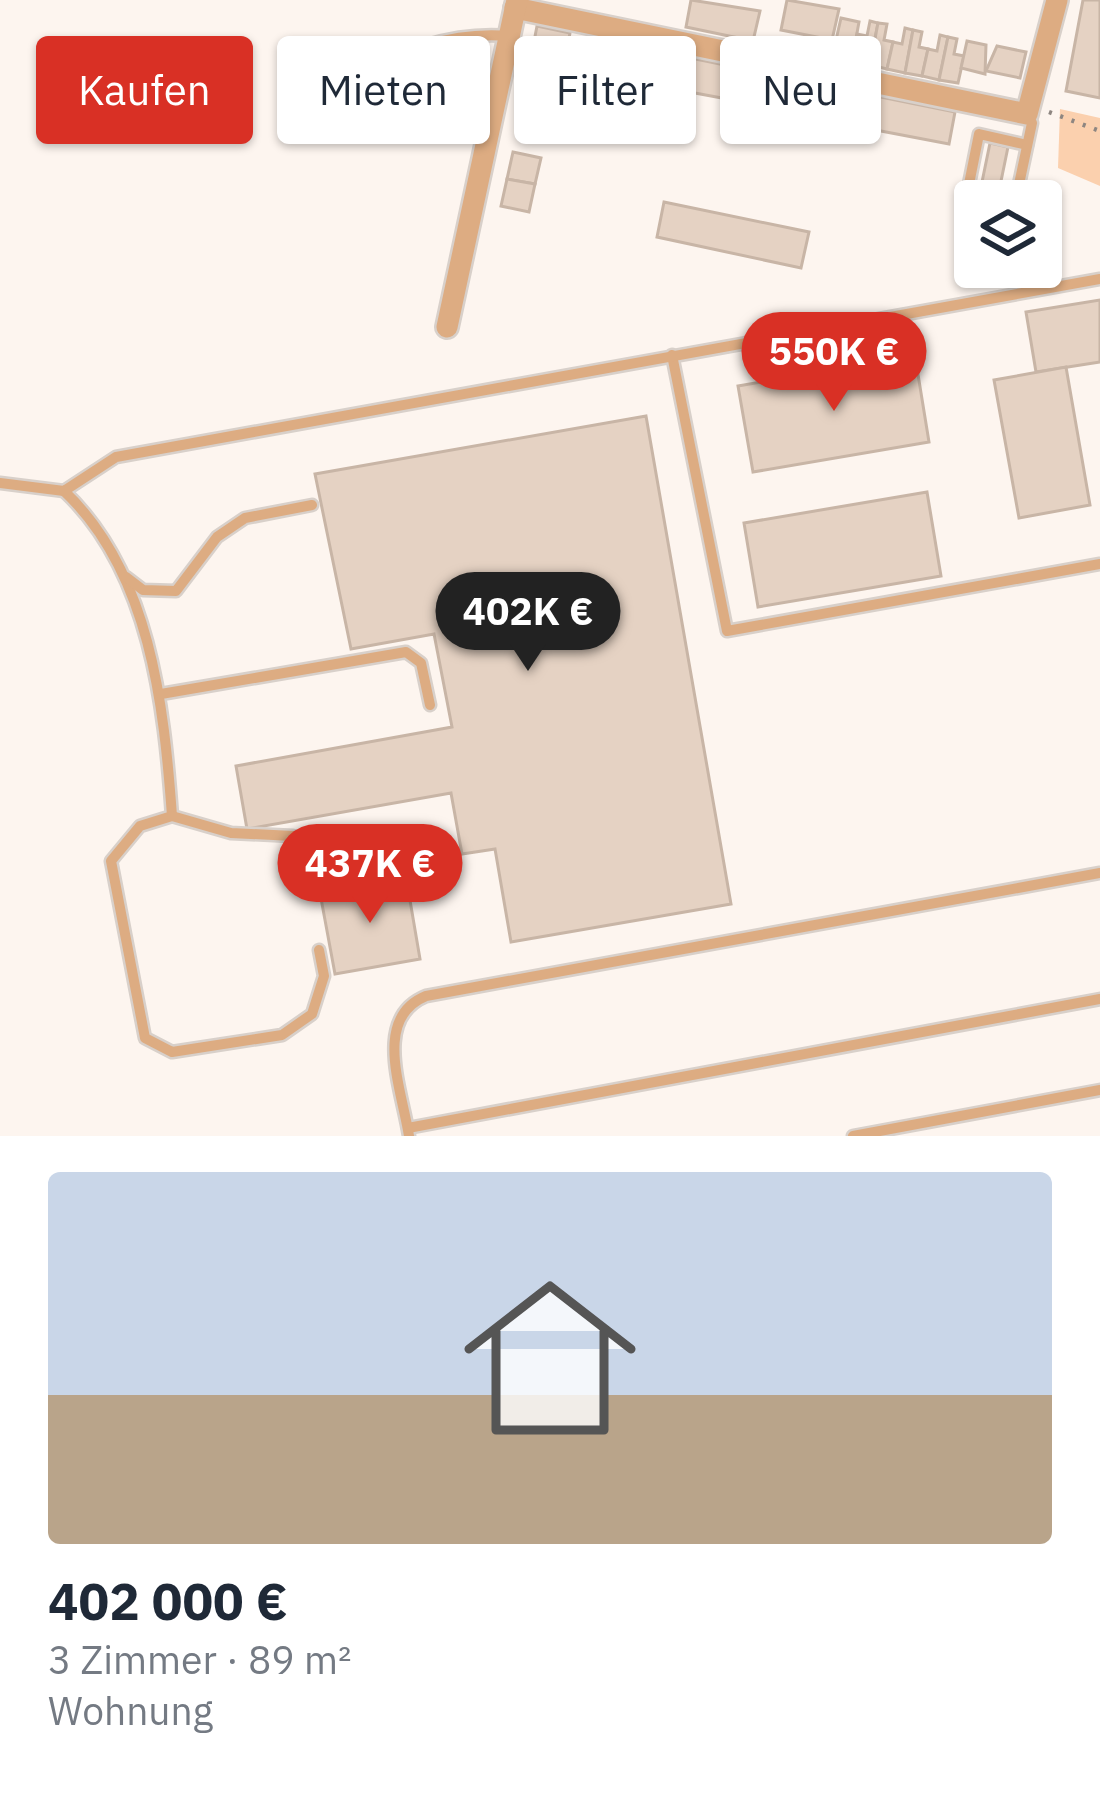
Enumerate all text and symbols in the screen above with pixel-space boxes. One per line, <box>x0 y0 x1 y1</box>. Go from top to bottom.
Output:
chip: Kaufen <box>36 36 253 144</box>
chip: Mieten <box>277 36 490 144</box>
chip: Filter <box>514 36 696 144</box>
chip: Neu <box>720 36 881 144</box>
map controls <box>954 180 1062 288</box>
button: layers <box>954 180 1062 288</box>
pin: 550K € <box>736 312 932 414</box>
text: 550K € <box>768 325 900 376</box>
pin: 402K € <box>430 572 626 674</box>
text: 402K € <box>462 585 594 636</box>
pin: 437K € <box>272 824 468 926</box>
text: 437K € <box>304 837 436 888</box>
icon: home <box>442 1250 658 1466</box>
text: 402 000 € <box>48 1568 288 1634</box>
text: 3 Zimmer · 89 m² <box>48 1634 351 1685</box>
text: Wohnung <box>48 1685 213 1736</box>

